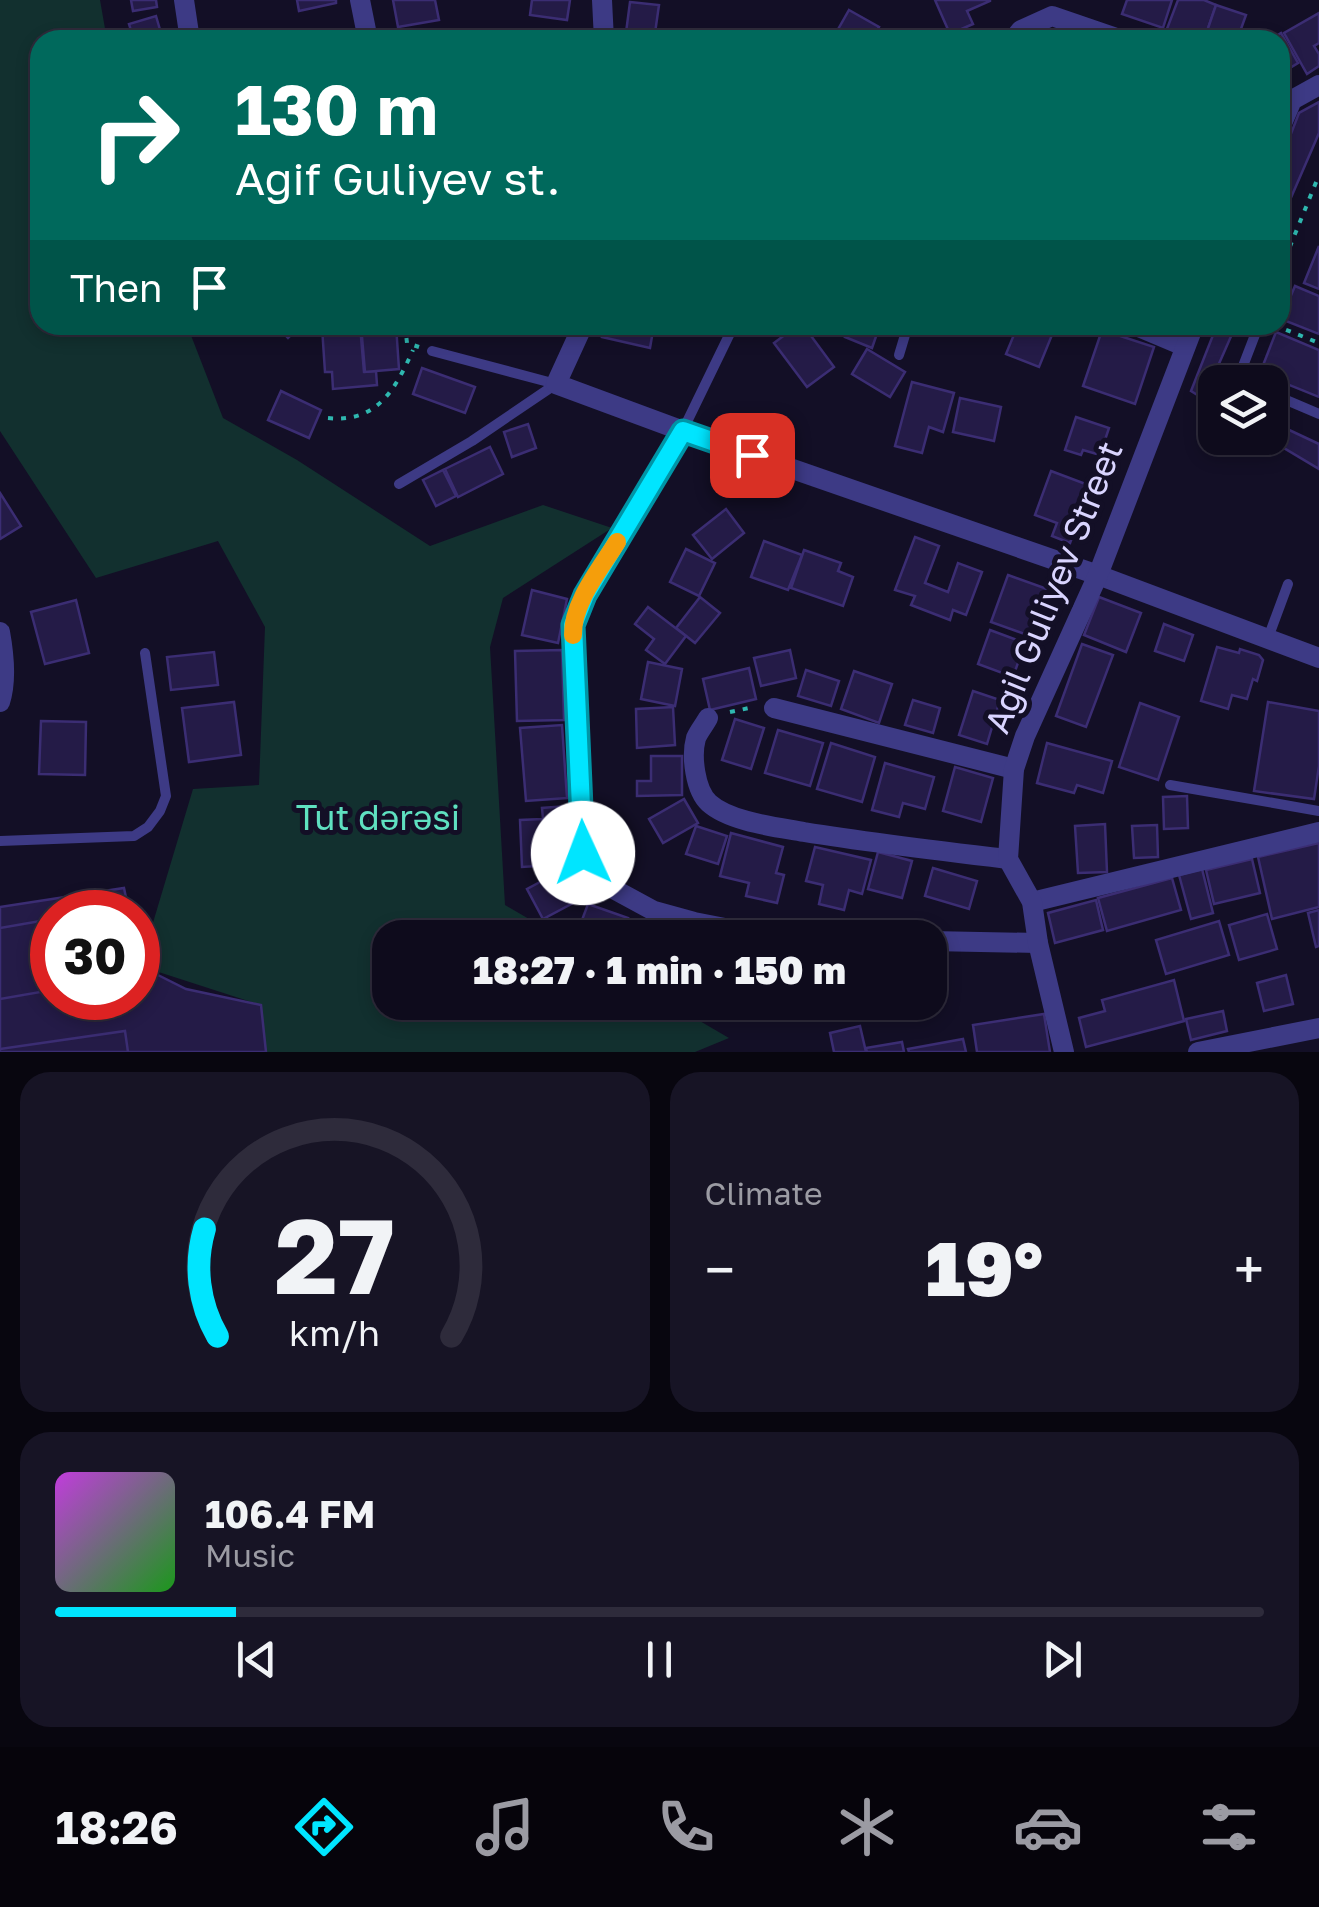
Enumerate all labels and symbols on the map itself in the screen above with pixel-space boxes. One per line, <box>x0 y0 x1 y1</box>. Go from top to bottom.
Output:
pin <box>710 413 795 498</box>
street label: Agil Guliyev Street <box>975 435 1131 739</box>
park label: Tut dərəsi <box>296 796 460 838</box>
position arrow <box>531 801 635 905</box>
speed limit sign: 30 <box>30 890 160 1020</box>

